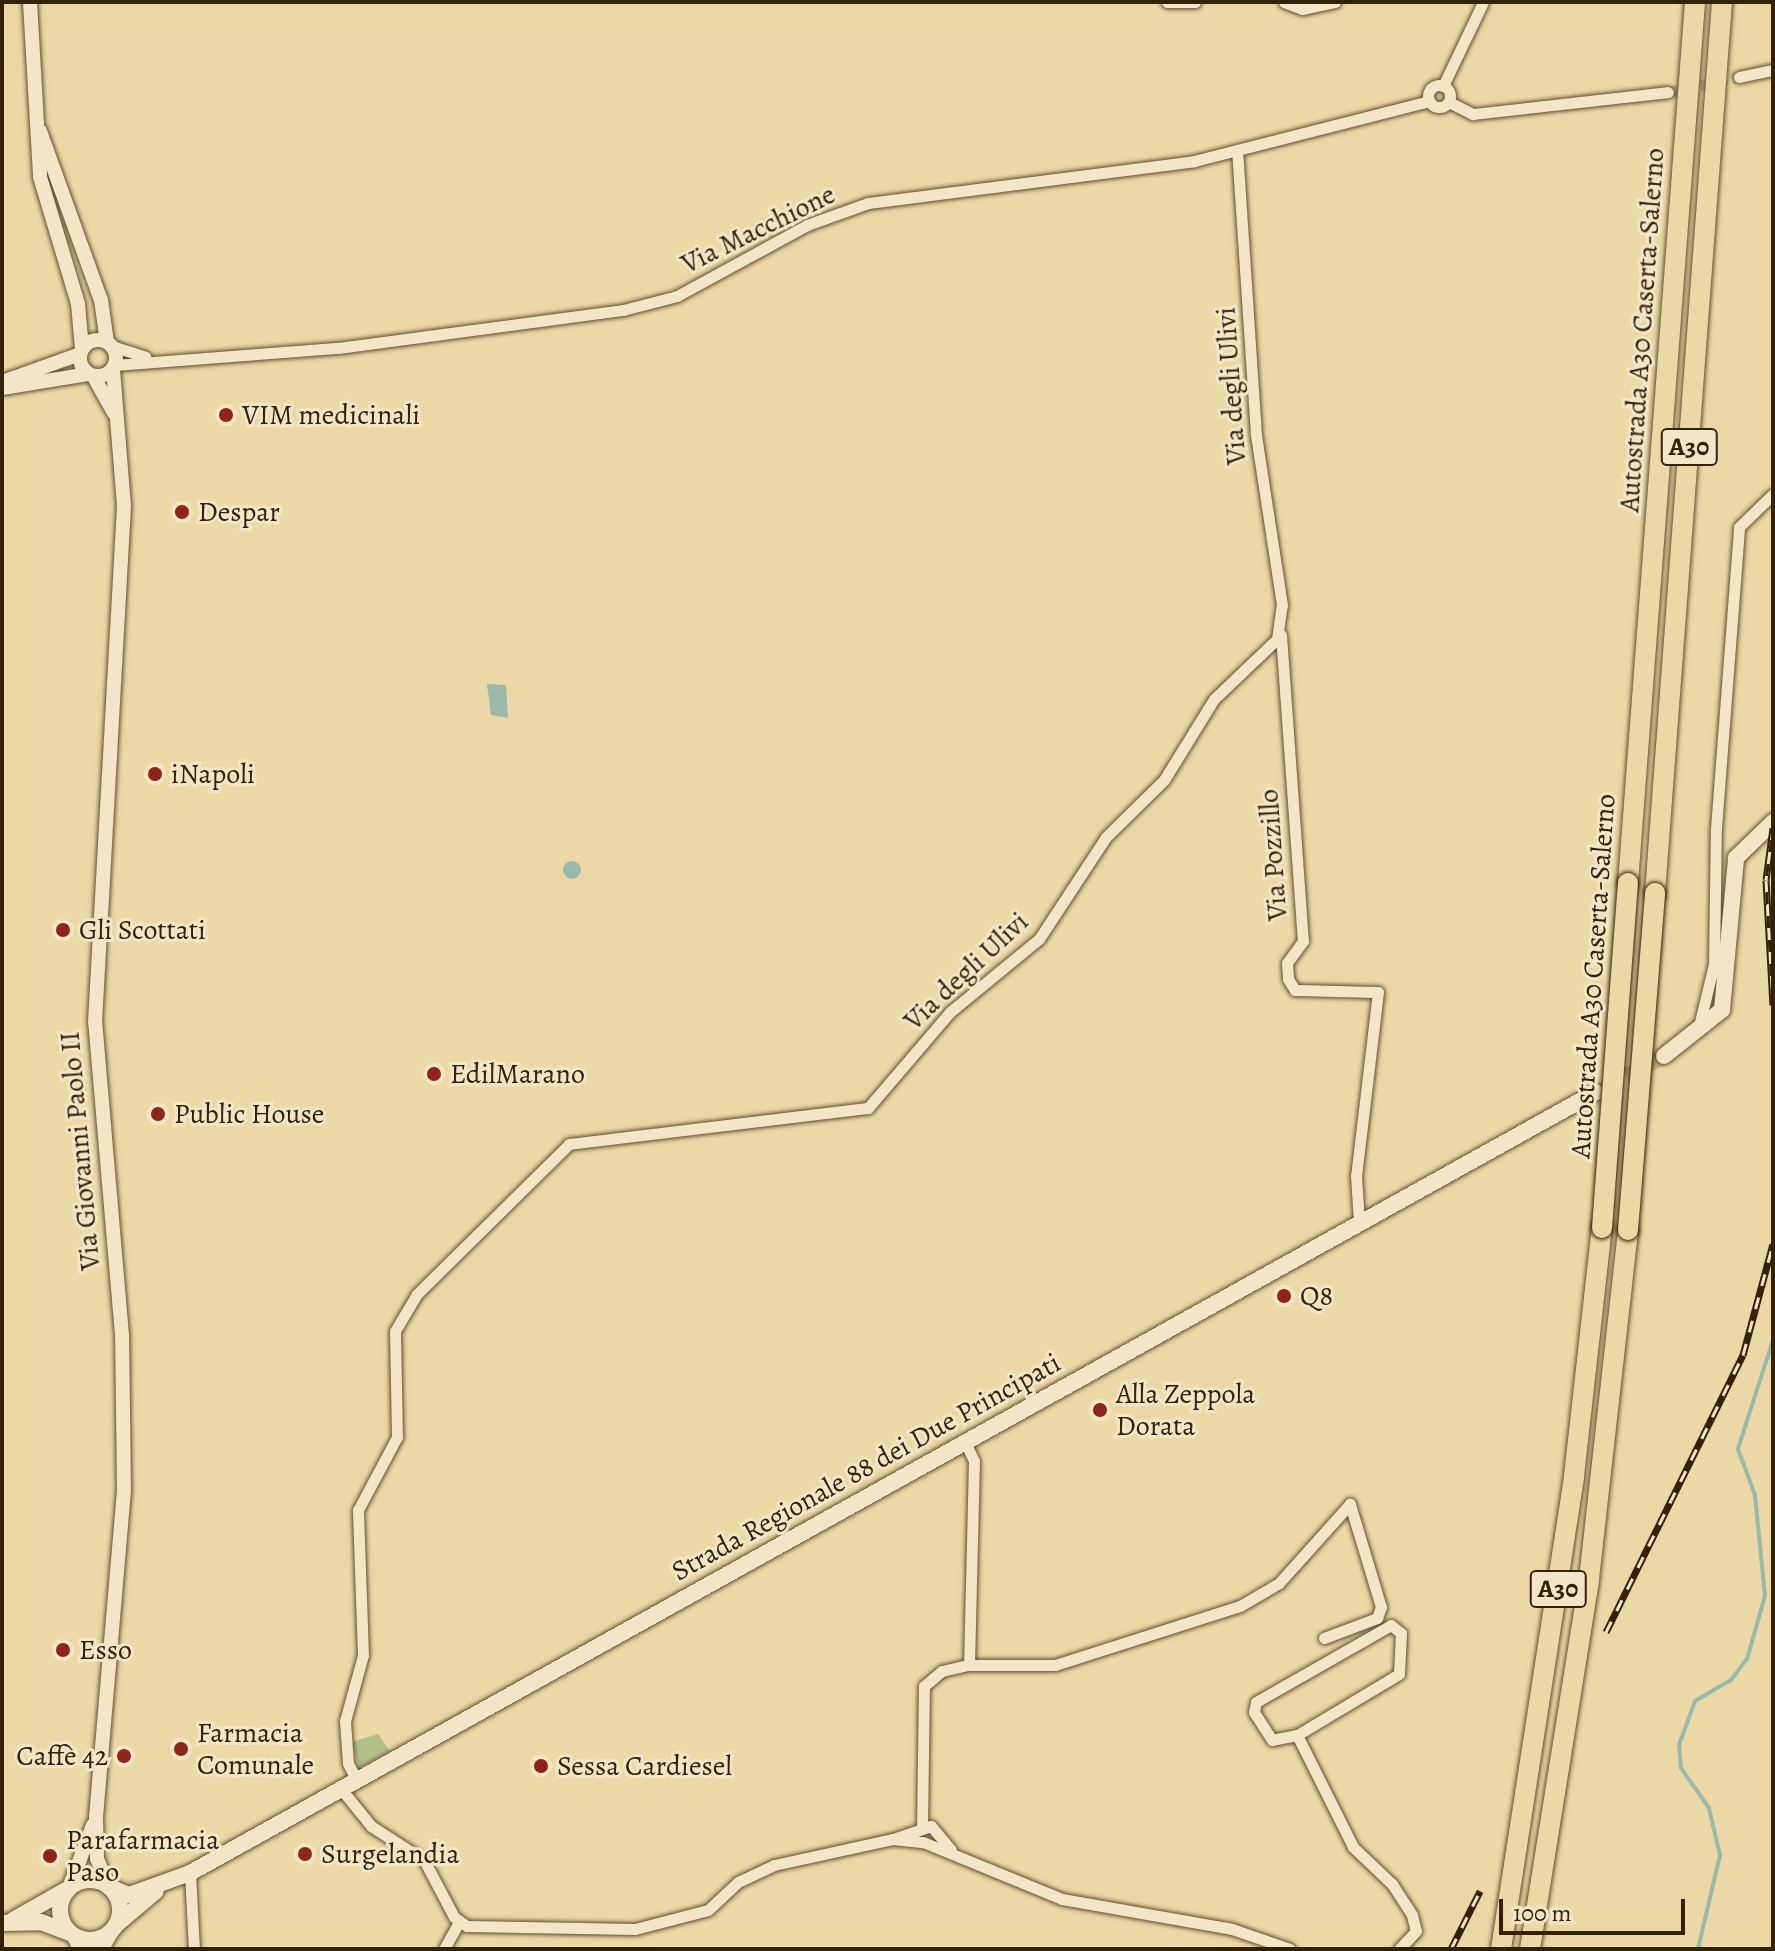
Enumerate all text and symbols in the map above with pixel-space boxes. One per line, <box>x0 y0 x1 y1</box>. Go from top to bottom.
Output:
street label: Autostrada A30 Caserta-Salerno <box>1613 147 1671 513</box>
street label: Via Macchione <box>676 177 840 281</box>
street label: Via degli Ulivi <box>1209 306 1253 466</box>
place label: VIM medicinali <box>242 398 420 432</box>
marker: VIM medicinali <box>217 406 235 424</box>
road number: A30 <box>1659 425 1719 469</box>
place label: Despar <box>198 495 280 529</box>
marker: Despar <box>173 503 191 521</box>
place label: iNapoli <box>171 757 255 791</box>
marker: iNapoli <box>146 765 164 783</box>
street label: Via Pozzillo <box>1252 788 1294 922</box>
street label: Autostrada A30 Caserta-Salerno <box>1564 793 1622 1159</box>
street label: Via degli Ulivi <box>897 905 1035 1037</box>
place label: Gli Scottati <box>79 913 206 947</box>
marker: Gli Scottati <box>54 921 72 939</box>
street label: Via Giovanni Paolo II <box>53 1030 107 1272</box>
place label: EdilMarano <box>450 1057 585 1091</box>
marker: EdilMarano <box>425 1065 443 1083</box>
place label: Public House <box>174 1097 324 1131</box>
marker: Public House <box>149 1105 167 1123</box>
place label: Q8 <box>1300 1279 1333 1313</box>
marker: Q8 <box>1275 1287 1293 1305</box>
street label: Strada Regionale 88 dei Due Principati <box>666 1346 1066 1588</box>
place label: Alla Zeppola Dorata <box>1116 1377 1255 1443</box>
marker: Alla Zeppola Dorata <box>1091 1401 1109 1419</box>
road number: A30 <box>1528 1567 1588 1611</box>
place label: Esso <box>79 1633 132 1667</box>
marker: Esso <box>54 1641 72 1659</box>
place label: Farmacia Comunale <box>197 1716 314 1782</box>
place label: Caffè 42 <box>16 1739 108 1773</box>
marker: Farmacia Comunale <box>172 1740 190 1758</box>
marker: Caffè 42 <box>115 1747 133 1765</box>
place label: Sessa Cardiesel <box>557 1749 732 1783</box>
marker: Sessa Cardiesel <box>532 1757 550 1775</box>
place label: Parafarmacia Paso <box>66 1823 219 1889</box>
place label: Surgelandia <box>321 1837 459 1871</box>
marker: Surgelandia <box>296 1845 314 1863</box>
marker: Parafarmacia Paso <box>41 1847 59 1865</box>
scale bar <box>1503 1883 1689 1933</box>
text: 100 m <box>1513 1897 1572 1929</box>

